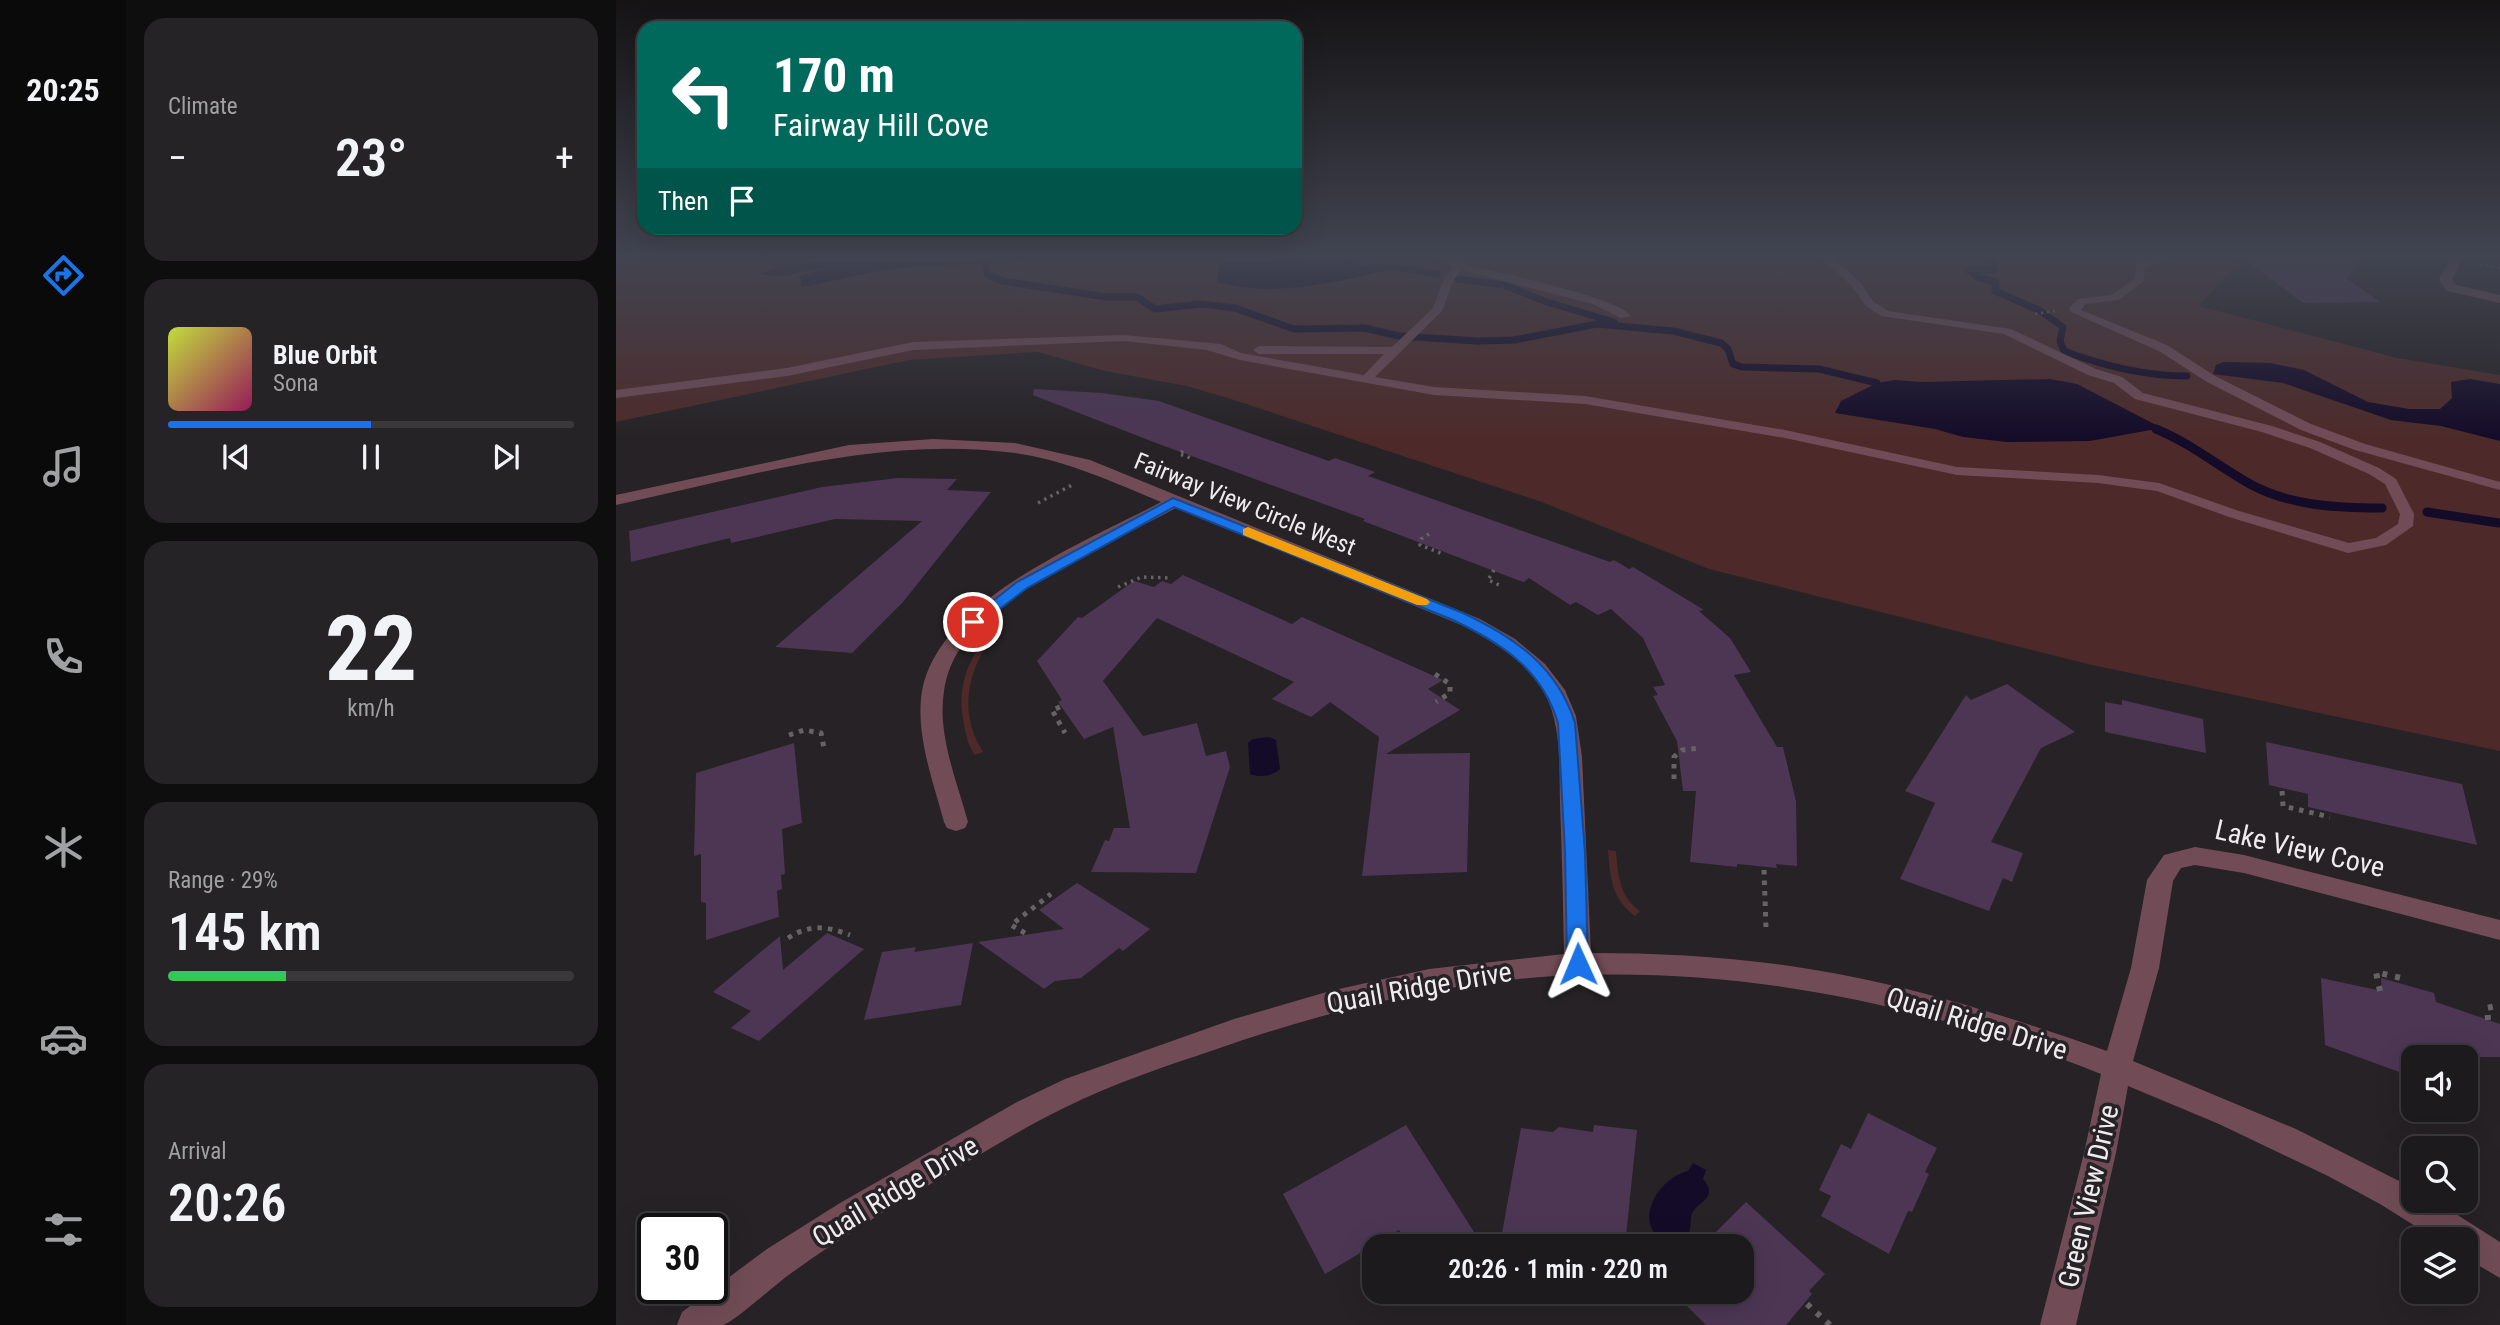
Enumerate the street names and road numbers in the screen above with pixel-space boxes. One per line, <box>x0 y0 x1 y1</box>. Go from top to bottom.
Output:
street label: Fairway View Circle West <box>1130 447 1360 561</box>
street label: Lake View Cove <box>2212 813 2388 884</box>
street label: Quail Ridge Drive <box>1324 955 1514 1020</box>
street label: Quail Ridge Drive <box>1882 980 2071 1067</box>
street label: Green View Drive <box>2051 1101 2126 1291</box>
street label: Quail Ridge Drive <box>806 1129 984 1254</box>

